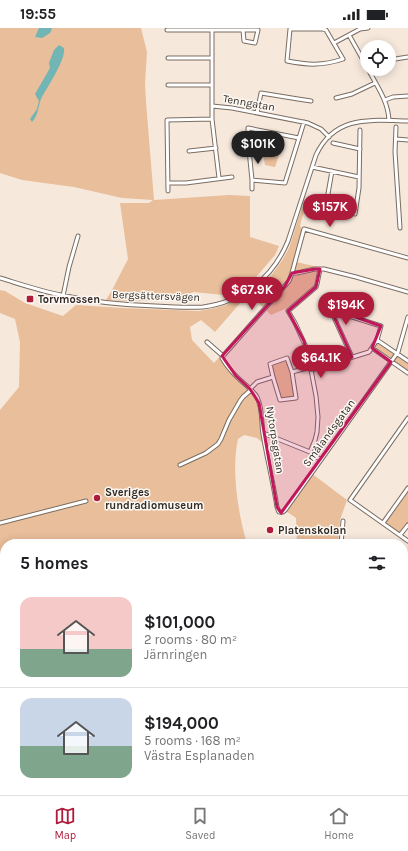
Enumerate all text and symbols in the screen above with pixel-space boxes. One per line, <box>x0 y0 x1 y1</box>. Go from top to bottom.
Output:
text: 19:55 <box>20 5 56 23</box>
map controls <box>360 40 396 76</box>
button: locate <box>360 40 396 76</box>
street label: Tenngatan <box>222 92 276 114</box>
pin: $101K <box>230 131 286 165</box>
text: $101K <box>241 136 275 151</box>
pin: $157K <box>302 194 358 228</box>
text: $157K <box>312 199 348 214</box>
pin: $67.9K <box>219 277 285 311</box>
text: $67.9K <box>231 282 273 297</box>
street label: Bergsättersvägen <box>112 288 200 304</box>
pin: $194K <box>318 292 374 326</box>
place label: Torvmossen <box>38 293 100 306</box>
marker: Torvmossen <box>25 294 35 304</box>
text: $194K <box>327 297 365 312</box>
pin: $64.1K <box>288 345 354 379</box>
text: $64.1K <box>301 350 341 365</box>
street label: Smålandsgatan <box>300 397 358 469</box>
street label: Nytorpsgatan <box>263 405 287 475</box>
place label: Sveriges rundradiomuseum <box>105 486 203 512</box>
marker: Sveriges rundradiomuseum <box>92 493 102 503</box>
place label: Platenskolan <box>278 524 346 537</box>
marker: Platenskolan <box>265 525 275 535</box>
icon: filters <box>366 552 388 574</box>
text: 5 homes <box>20 553 89 573</box>
text: $101,000 <box>144 612 215 632</box>
icon: home <box>52 613 100 661</box>
text: 2 rooms · 80 m² <box>144 632 237 647</box>
text: Järnringen <box>144 647 207 662</box>
text: $194,000 <box>144 713 219 733</box>
icon: home <box>52 714 100 762</box>
text: 5 rooms · 168 m² <box>144 733 241 748</box>
text: Västra Esplanaden <box>144 748 254 763</box>
tab: Map <box>54 805 76 842</box>
tab: Saved <box>185 805 216 842</box>
tab: Home <box>324 805 354 842</box>

